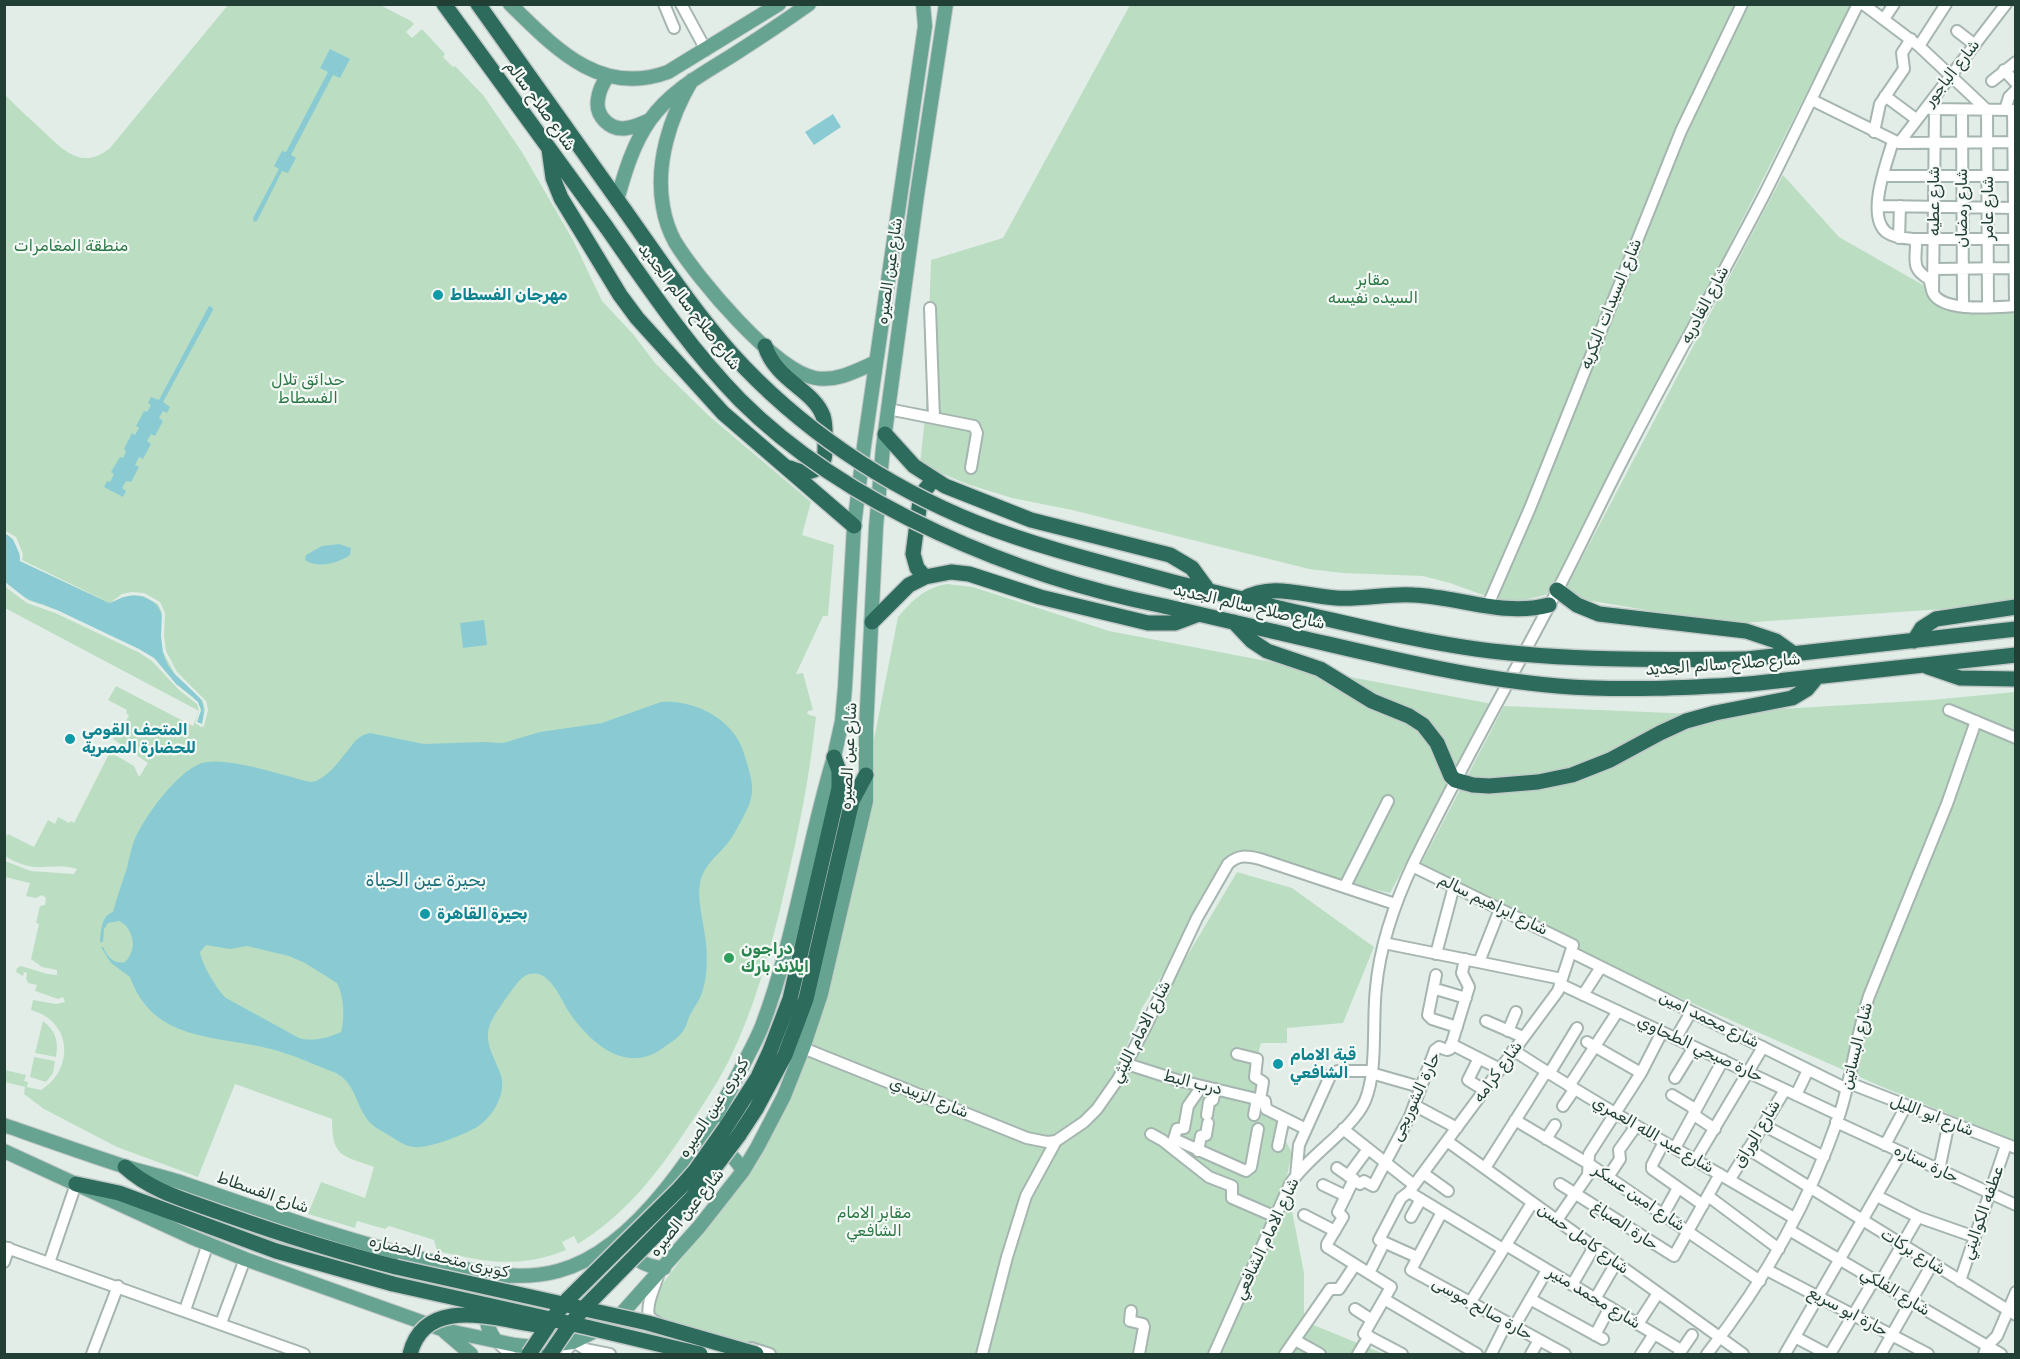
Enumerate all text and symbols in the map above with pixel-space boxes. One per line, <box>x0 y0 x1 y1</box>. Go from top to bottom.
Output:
street label: شارع الباجور <box>1920 36 1984 110</box>
street label: شارع صلاح سالم <box>501 57 579 155</box>
street label: شارع عطيه <box>1924 166 1944 236</box>
street label: شارع رمضان <box>1952 168 1972 248</box>
street label: شارع عامر <box>1978 176 1998 240</box>
street label: شارع عين الصيره <box>873 216 907 326</box>
park label: منطقة المغامرات <box>14 236 128 256</box>
street label: شارع السيدات البكريه <box>1576 236 1646 372</box>
street label: شارع صلاح سالم الجديد <box>634 240 744 374</box>
street label: شارع القادريه <box>1677 263 1733 347</box>
park label: مقابر السيده نفيسه <box>1328 270 1418 308</box>
place label: مهرجان الفسطاط <box>450 285 568 305</box>
marker: مهرجان الفسطاط <box>431 288 445 302</box>
park label: حدائق تلال الفسطاط <box>271 370 345 408</box>
street label: شارع صلاح سالم الجديد <box>1171 580 1327 634</box>
street label: شارع صلاح سالم الجديد <box>1645 650 1801 680</box>
street label: شارع عين الصيره <box>837 702 861 810</box>
place label: المتحف القومى للحضارة المصرية <box>82 720 196 758</box>
marker: المتحف القومى للحضارة المصرية <box>63 732 77 746</box>
water label: بحيرة عين الحياة <box>366 870 486 892</box>
street label: شارع ابراهيم سالم <box>1435 870 1551 940</box>
place label: بحيرة القاهرة <box>437 904 528 924</box>
marker: بحيرة القاهرة <box>418 907 432 921</box>
place label: دراجون ايلاند بارك <box>741 939 809 977</box>
marker: دراجون ايلاند بارك <box>722 951 736 965</box>
street label: شارع الامام الليثي <box>1107 978 1175 1086</box>
street label: شارع محمد امين <box>1656 987 1762 1053</box>
street label: شارع البساتين <box>1837 1000 1877 1092</box>
street label: حارة صبحي الطحاوي <box>1634 1012 1766 1086</box>
street label: شارع كرامه <box>1469 1037 1527 1107</box>
place label: قبة الامام الشافعي <box>1290 1045 1356 1083</box>
street label: حارة الشوربجى <box>1387 1049 1445 1145</box>
street label: كوبرى عين الصيره <box>675 1055 753 1161</box>
marker: قبة الامام الشافعي <box>1271 1057 1285 1071</box>
street label: درب البط <box>1162 1066 1224 1100</box>
street label: شارع الزبيدي <box>887 1073 971 1123</box>
street label: شارع ابو الليل <box>1888 1091 1976 1141</box>
street label: شارع عبد الله العمري <box>1589 1092 1717 1178</box>
street label: شارع الوراق <box>1729 1096 1785 1172</box>
street label: حارة سناره <box>1891 1141 1961 1187</box>
street label: شارع امين عسكر <box>1589 1160 1689 1236</box>
street label: عطفه الكواليني <box>1958 1164 2008 1262</box>
street label: شارع عين الصيره <box>646 1165 728 1261</box>
street label: شارع الفسطاط <box>215 1168 311 1218</box>
street label: شارع الامام الشافعي <box>1230 1175 1304 1303</box>
street label: حارة الصباغ <box>1588 1198 1662 1254</box>
street label: شارع كامل حسن <box>1534 1199 1632 1279</box>
park label: مقابر الامام الشافعي <box>837 1203 911 1241</box>
street label: شارع بركات <box>1877 1224 1949 1280</box>
street label: كوبرى متحف الحضاره <box>367 1232 511 1282</box>
street label: شارع محمد منير <box>1544 1263 1644 1333</box>
street label: شارع الفلكي <box>1857 1264 1933 1320</box>
street label: حارة صالح موسى <box>1428 1273 1536 1345</box>
street label: حارة ابو سريع <box>1805 1283 1891 1341</box>

